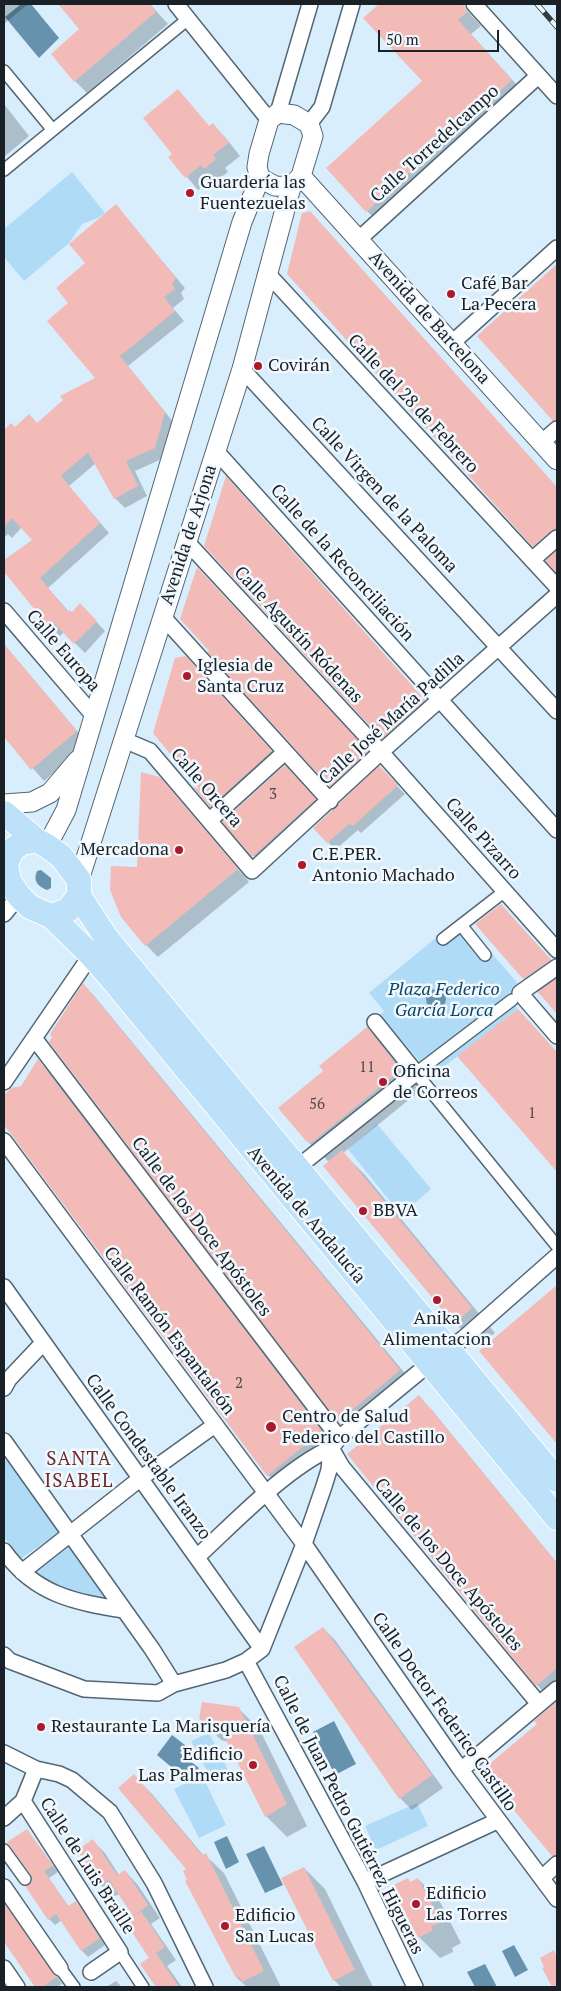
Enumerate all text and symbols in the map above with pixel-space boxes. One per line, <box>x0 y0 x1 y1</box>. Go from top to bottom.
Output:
scale bar <box>381 20 502 52</box>
text: 50 m <box>386 29 419 49</box>
street label: Calle Torredelcampo <box>366 81 504 207</box>
place label: Guardería las Fuentezuelas <box>200 172 306 214</box>
marker: Guardería las Fuentezuelas <box>184 187 196 199</box>
street label: Avenida de Barcelona <box>364 247 494 389</box>
place label: Café Bar La Pecera <box>461 273 537 316</box>
marker: Café Bar La Pecera <box>445 288 457 300</box>
street label: Calle del 28 de Febrero <box>343 330 483 478</box>
place label: Covirán <box>268 355 330 377</box>
marker: Covirán <box>252 360 264 372</box>
street label: Calle Virgen de la Paloma <box>306 413 462 577</box>
street label: Avenida de Arjona <box>156 462 222 608</box>
street label: Calle de la Reconciliación <box>266 480 418 646</box>
street label: Calle Agustín Ródenas <box>229 562 367 708</box>
street label: Calle Europa <box>21 605 105 697</box>
street label: Calle José María Padilla <box>315 648 469 790</box>
place label: Iglesia de Santa Cruz <box>197 655 284 698</box>
marker: Iglesia de Santa Cruz <box>181 670 193 682</box>
street label: Calle Orcera <box>166 744 246 832</box>
house number: 3 <box>269 786 277 804</box>
street label: Calle Pizarro <box>441 794 525 884</box>
place label: Mercadona <box>80 839 169 861</box>
marker: Mercadona <box>173 844 185 856</box>
place label: C.E.PER. Antonio Machado <box>312 844 455 886</box>
marker: C.E.PER. Antonio Machado <box>296 859 308 871</box>
park label: Plaza Federico García Lorca <box>388 979 500 1022</box>
house number: 11 <box>359 1059 375 1077</box>
place label: Oficina de Correos <box>393 1061 478 1104</box>
marker: Oficina de Correos <box>377 1076 389 1088</box>
house number: 56 <box>309 1096 325 1114</box>
house number: 1 <box>528 1105 536 1123</box>
street label: Calle de los Doce Apóstoles <box>126 1133 276 1321</box>
street label: Avenida de Andalucía <box>242 1142 370 1288</box>
place label: BBVA <box>373 1200 418 1222</box>
marker: BBVA <box>357 1205 369 1217</box>
street label: Calle Ramón Espantaleón <box>99 1243 239 1419</box>
marker: Anika Alimentacion <box>431 1294 443 1306</box>
place label: Anika Alimentacion <box>383 1308 491 1350</box>
street label: Calle Condestable Iranzo <box>81 1370 215 1544</box>
house number: 2 <box>235 1375 243 1393</box>
place label: Centro de Salud Federico del Castillo <box>282 1406 445 1448</box>
marker: Centro de Salud Federico del Castillo <box>264 1420 278 1434</box>
district label: SANTA ISABEL <box>44 1449 114 1493</box>
street label: Calle de los Doce Apóstoles <box>369 1474 527 1656</box>
street label: Calle Doctor Federico Castillo <box>367 1608 521 1816</box>
street label: Calle de Juan Pedro Gutiérrez Higueras <box>268 1672 428 1958</box>
place label: Restaurante La Marisquería <box>51 1716 271 1738</box>
marker: Restaurante La Marisquería <box>35 1721 47 1733</box>
place label: Edificio Las Palmeras <box>138 1744 243 1786</box>
marker: Edificio Las Palmeras <box>247 1759 259 1771</box>
street label: Calle de Luis Braille <box>35 1794 139 1938</box>
place label: Edificio Las Torres <box>426 1883 508 1926</box>
marker: Edificio Las Torres <box>410 1898 422 1910</box>
place label: Edificio San Lucas <box>235 1905 314 1948</box>
marker: Edificio San Lucas <box>219 1920 231 1932</box>

